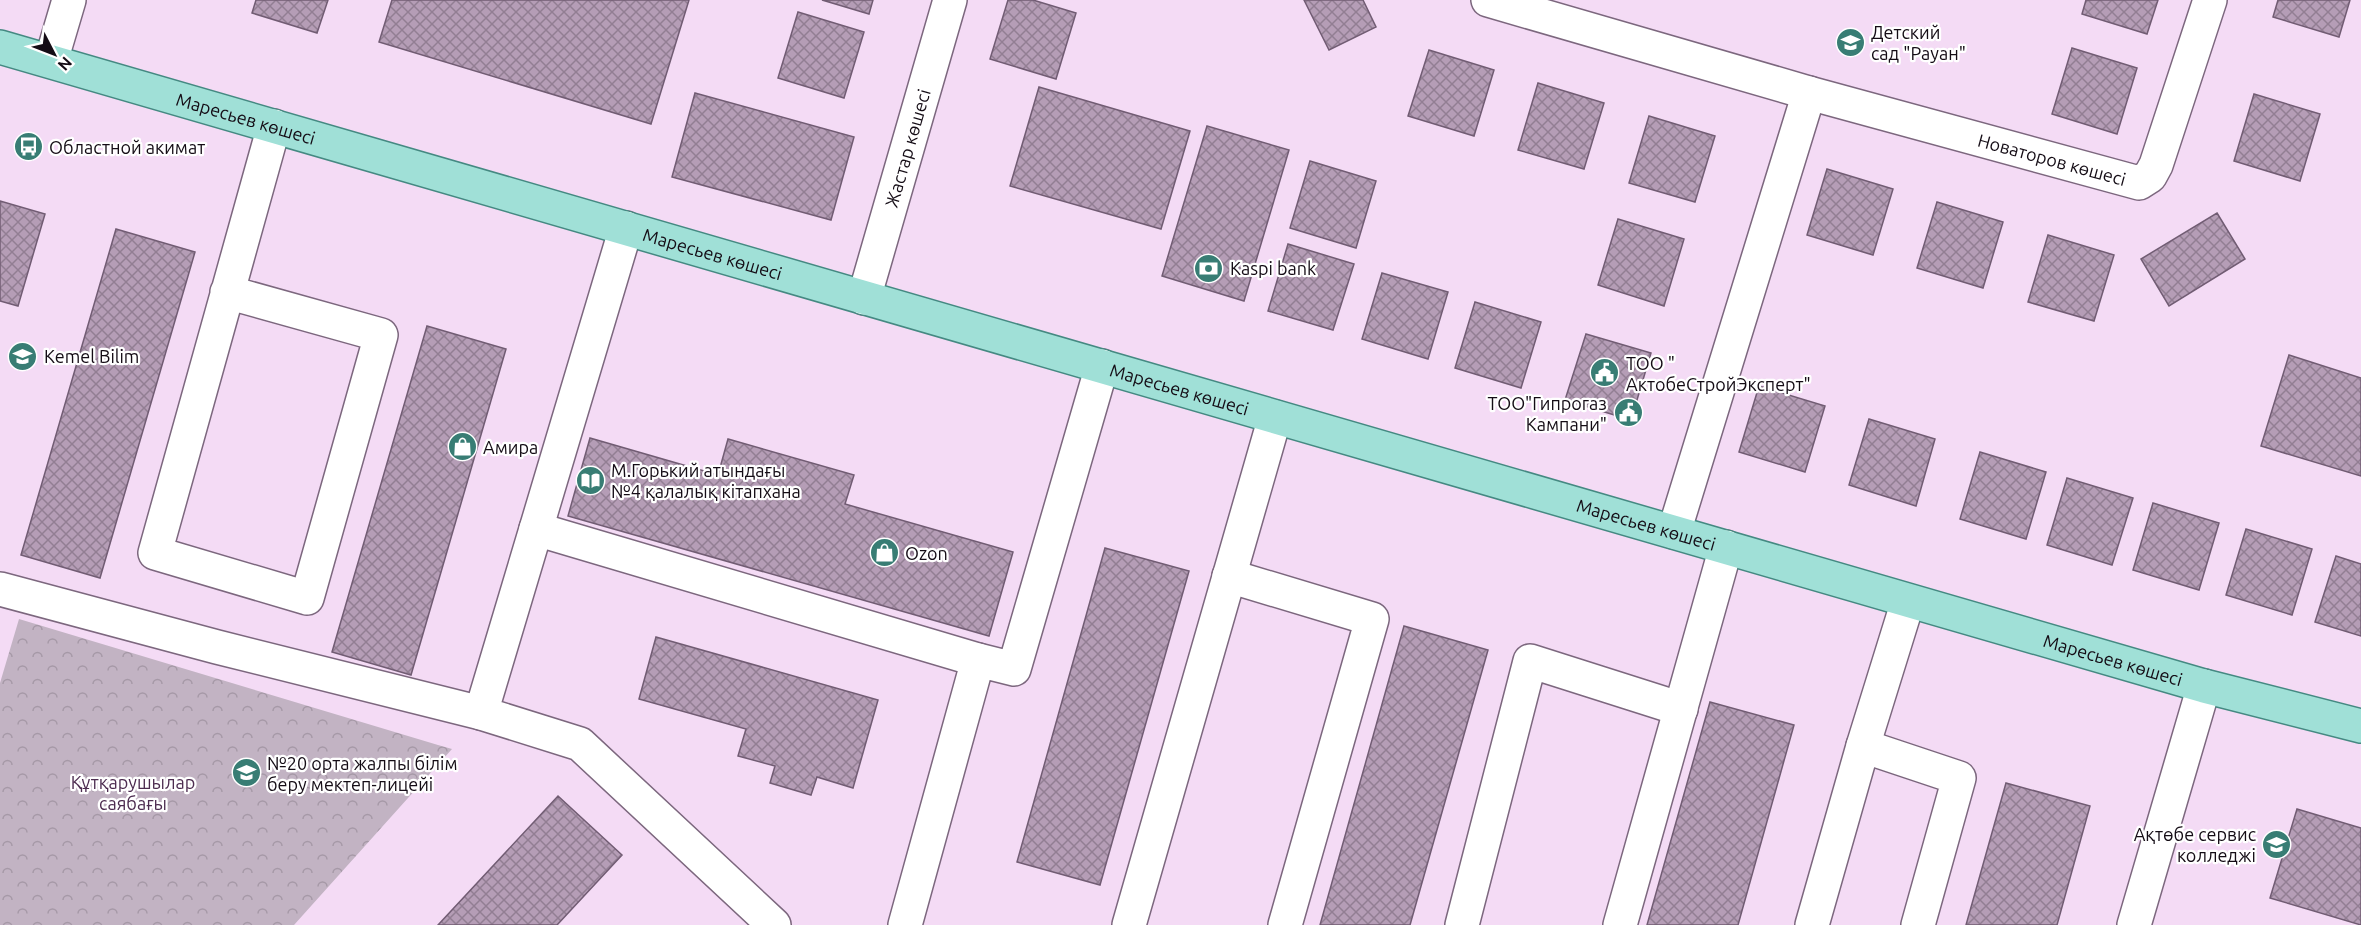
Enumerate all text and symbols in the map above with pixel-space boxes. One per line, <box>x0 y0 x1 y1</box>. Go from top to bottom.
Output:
place label: Детский сад "Рауан" <box>1871 22 1966 63</box>
north arrow <box>24 24 84 84</box>
school or university icon: Детский сад "Рауан" <box>1834 26 1866 58</box>
text: N <box>54 54 76 74</box>
street label: Жастар көшесі <box>881 87 934 210</box>
street label: Маресьев көшесі <box>174 89 318 148</box>
street label: Новаторов көшесі <box>1976 130 2128 189</box>
bus stop icon: Областной акимат <box>12 131 44 163</box>
place label: Областной акимат <box>49 137 205 157</box>
street label: Маресьев көшесі <box>641 224 785 283</box>
bank icon: Kaspi bank <box>1193 252 1225 284</box>
place label: Kaspi bank <box>1230 258 1316 278</box>
school or university icon: Kemel Bilim <box>7 340 39 372</box>
place label: Kemel Bilim <box>44 346 139 366</box>
place label: ТОО " АктобеСтройЭксперт" <box>1626 353 1811 394</box>
public building icon: ТОО " АктобеСтройЭксперт" <box>1589 357 1621 389</box>
street label: Маресьев көшесі <box>1108 359 1251 419</box>
place label: ТОО"Гипрогаз Кампани" <box>1488 393 1607 434</box>
public building icon: ТОО"Гипрогаз Кампани" <box>1612 397 1644 429</box>
shop icon: Амира <box>446 431 478 463</box>
place label: Амира <box>483 437 538 457</box>
place label: М.Горький атындағы №4 қалалық кітапхана <box>611 460 801 501</box>
library icon: М.Горький атындағы №4 қалалық кітапхана <box>574 464 606 496</box>
street label: Маресьев көшесі <box>1574 495 1718 554</box>
shop icon: Ozon <box>868 537 900 569</box>
place label: Ozon <box>905 543 948 563</box>
street label: Маресьев көшесі <box>2041 630 2185 689</box>
place label: №20 орта жалпы білім беру мектеп-лицейі <box>267 753 458 794</box>
school or university icon: №20 орта жалпы білім беру мектеп-лицейі <box>230 757 262 789</box>
park label: Құтқарушылар саябағы <box>71 772 195 813</box>
place label: Ақтөбе сервис колледжі <box>2134 824 2256 865</box>
school or university icon: Ақтөбе сервис колледжі <box>2261 828 2293 860</box>

